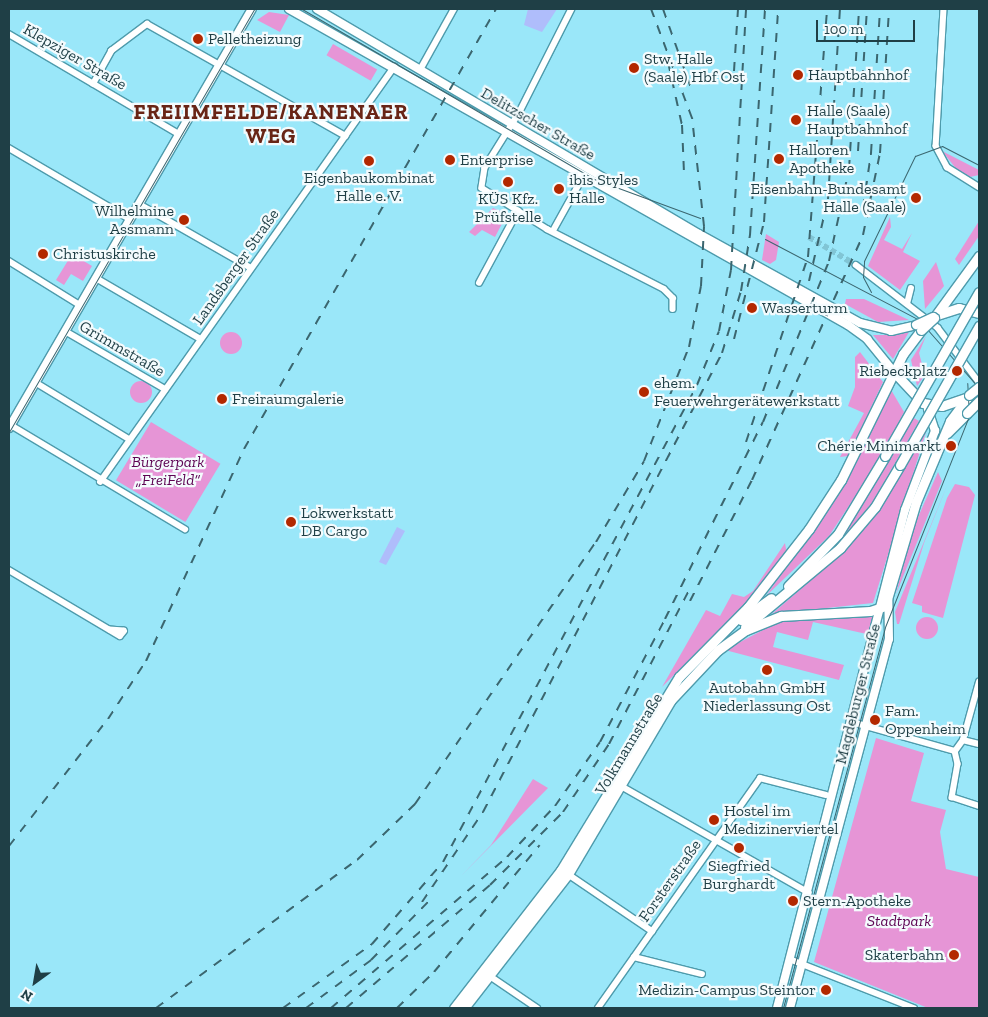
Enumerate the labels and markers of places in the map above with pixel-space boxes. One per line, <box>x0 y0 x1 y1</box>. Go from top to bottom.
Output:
place label: Pelletheizung <box>208 29 302 49</box>
marker: Pelletheizung <box>192 33 204 45</box>
place label: Stw. Halle (Saale) Hbf Ost <box>644 49 745 87</box>
marker: Stw. Halle (Saale) Hbf Ost <box>628 62 640 74</box>
place label: Hauptbahnhof <box>808 65 908 85</box>
marker: Hauptbahnhof <box>792 69 804 81</box>
place label: Halle (Saale) Hauptbahnhof <box>807 101 907 139</box>
marker: Halle (Saale) Hauptbahnhof <box>789 113 803 127</box>
place label: Halloren Apotheke <box>789 140 854 178</box>
place label: Enterprise <box>460 150 533 170</box>
marker: Halloren Apotheke <box>773 153 785 165</box>
marker: Enterprise <box>444 154 456 166</box>
marker: Eigenbaukombinat Halle e. V. <box>363 155 375 167</box>
place label: Eigenbaukombinat Halle e. V. <box>304 168 434 206</box>
place label: ibis Styles Halle <box>569 170 638 208</box>
marker: KÜS Kfz. Prüfstelle <box>502 176 514 188</box>
place label: Eisenbahn-Bundesamt Halle (Saale) <box>750 179 906 217</box>
marker: ibis Styles Halle <box>553 183 565 195</box>
place label: KÜS Kfz. Prüfstelle <box>475 189 541 227</box>
marker: Eisenbahn-Bundesamt Halle (Saale) <box>910 192 922 204</box>
place label: Wilhelmine Assmann <box>95 201 174 239</box>
marker: Wilhelmine Assmann <box>178 214 190 226</box>
place label: Christuskirche <box>53 244 156 264</box>
marker: Christuskirche <box>37 248 49 260</box>
place label: Wasserturm <box>762 298 848 318</box>
marker: Wasserturm <box>746 302 758 314</box>
place label: Riebeckplatz <box>859 361 947 381</box>
marker: Riebeckplatz <box>951 365 963 377</box>
place label: ehem. Feuerwehrgerätewerkstatt <box>654 373 840 411</box>
marker: ehem. Feuerwehrgerätewerkstatt <box>638 386 650 398</box>
place label: Freiraumgalerie <box>232 389 344 409</box>
marker: Freiraumgalerie <box>216 393 228 405</box>
place label: Chérie Minimarkt <box>817 436 941 456</box>
marker: Chérie Minimarkt <box>945 440 957 452</box>
place label: Lokwerkstatt DB Cargo <box>301 503 393 541</box>
marker: Lokwerkstatt DB Cargo <box>285 516 297 528</box>
marker: Autobahn GmbH Niederlassung Ost <box>761 664 773 676</box>
place label: Autobahn GmbH Niederlassung Ost <box>703 678 831 716</box>
place label: Fam. Oppenheim <box>885 701 966 739</box>
marker: Fam. Oppenheim <box>869 714 881 726</box>
place label: Hostel im Medizinerviertel <box>724 801 838 839</box>
marker: Hostel im Medizinerviertel <box>708 814 720 826</box>
marker: Siegfried Burghardt <box>733 842 745 854</box>
place label: Siegfried Burghardt <box>703 856 775 894</box>
place label: Stern-Apotheke <box>803 891 911 911</box>
marker: Stern-Apotheke <box>787 895 799 907</box>
place label: Skaterbahn <box>865 945 944 965</box>
marker: Skaterbahn <box>948 949 960 961</box>
place label: Medizin-Campus Steintor <box>638 980 816 1000</box>
marker: Medizin-Campus Steintor <box>820 984 832 996</box>

